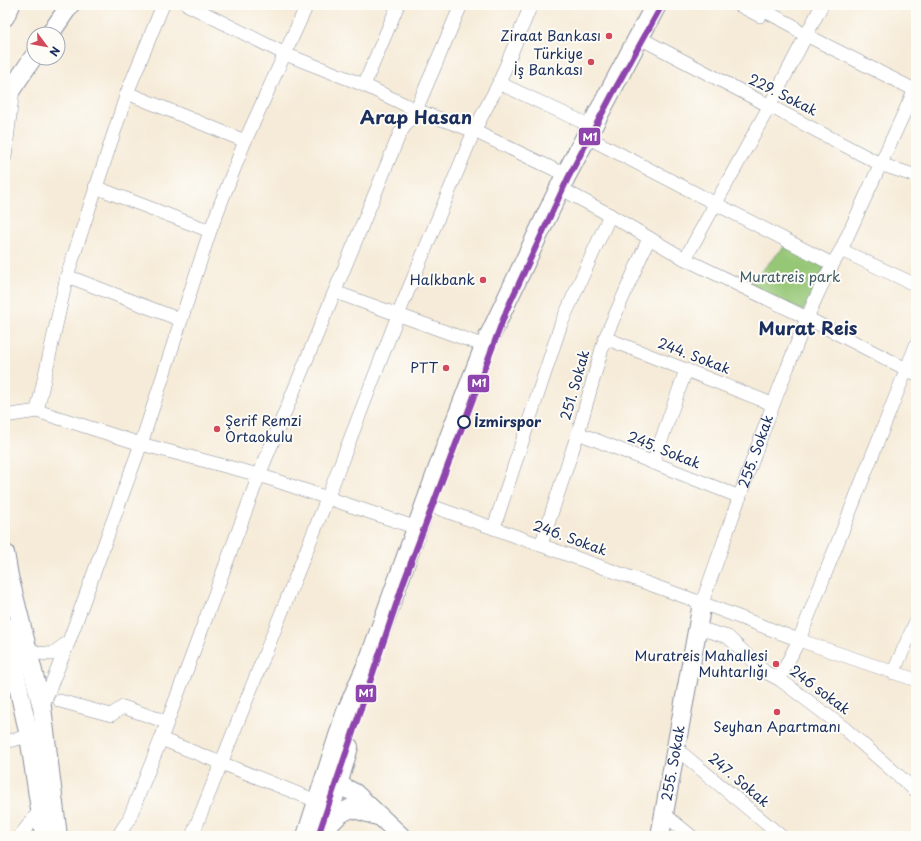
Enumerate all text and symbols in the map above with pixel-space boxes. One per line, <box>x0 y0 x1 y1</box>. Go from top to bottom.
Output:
place label: Ziraat Bankası <box>500 25 601 46</box>
north arrow <box>26 26 66 66</box>
marker: Ziraat Bankası <box>604 31 614 41</box>
text: N <box>45 43 64 60</box>
place label: Türkiye İş Bankası <box>513 43 583 80</box>
marker: Türkiye İş Bankası <box>586 57 596 67</box>
street label: 229. Sokak <box>745 68 821 121</box>
district label: Arap Hasan <box>360 103 472 130</box>
line badge: M1 <box>578 127 601 146</box>
text: M1 <box>582 128 598 145</box>
park label: Muratreis park <box>739 266 841 287</box>
place label: Halkbank <box>410 269 475 290</box>
marker: Halkbank <box>478 275 488 285</box>
district label: Murat Reis <box>759 314 858 341</box>
street label: 244. Sokak <box>655 332 734 379</box>
street label: 251. Sokak <box>554 347 595 422</box>
place label: PTT <box>410 357 438 378</box>
marker: PTT <box>441 363 451 373</box>
line badge: M1 <box>467 374 490 393</box>
text: M1 <box>471 374 487 391</box>
place label: Şerif Remzi Ortaokulu <box>225 410 302 447</box>
place label: İzmirspor <box>474 411 542 432</box>
street label: 255. Sokak <box>732 411 778 491</box>
marker: İzmirspor <box>457 415 471 429</box>
marker: Şerif Remzi Ortaokulu <box>212 424 222 434</box>
street label: 245. Sokak <box>624 425 704 474</box>
street label: 246. Sokak <box>530 514 610 561</box>
place label: Muratreis Mahallesi Muhtarlığı <box>635 645 768 682</box>
marker: Muratreis Mahallesi Muhtarlığı <box>771 659 781 669</box>
street label: 246 sokak <box>786 660 855 719</box>
line badge: M1 <box>355 684 377 703</box>
text: M1 <box>358 684 374 701</box>
marker: Seyhan Apartmanı <box>772 707 782 717</box>
place label: Seyhan Apartmanı <box>713 716 841 737</box>
street label: 255. Sokak <box>656 724 690 803</box>
street label: 247. Sokak <box>704 748 775 812</box>

